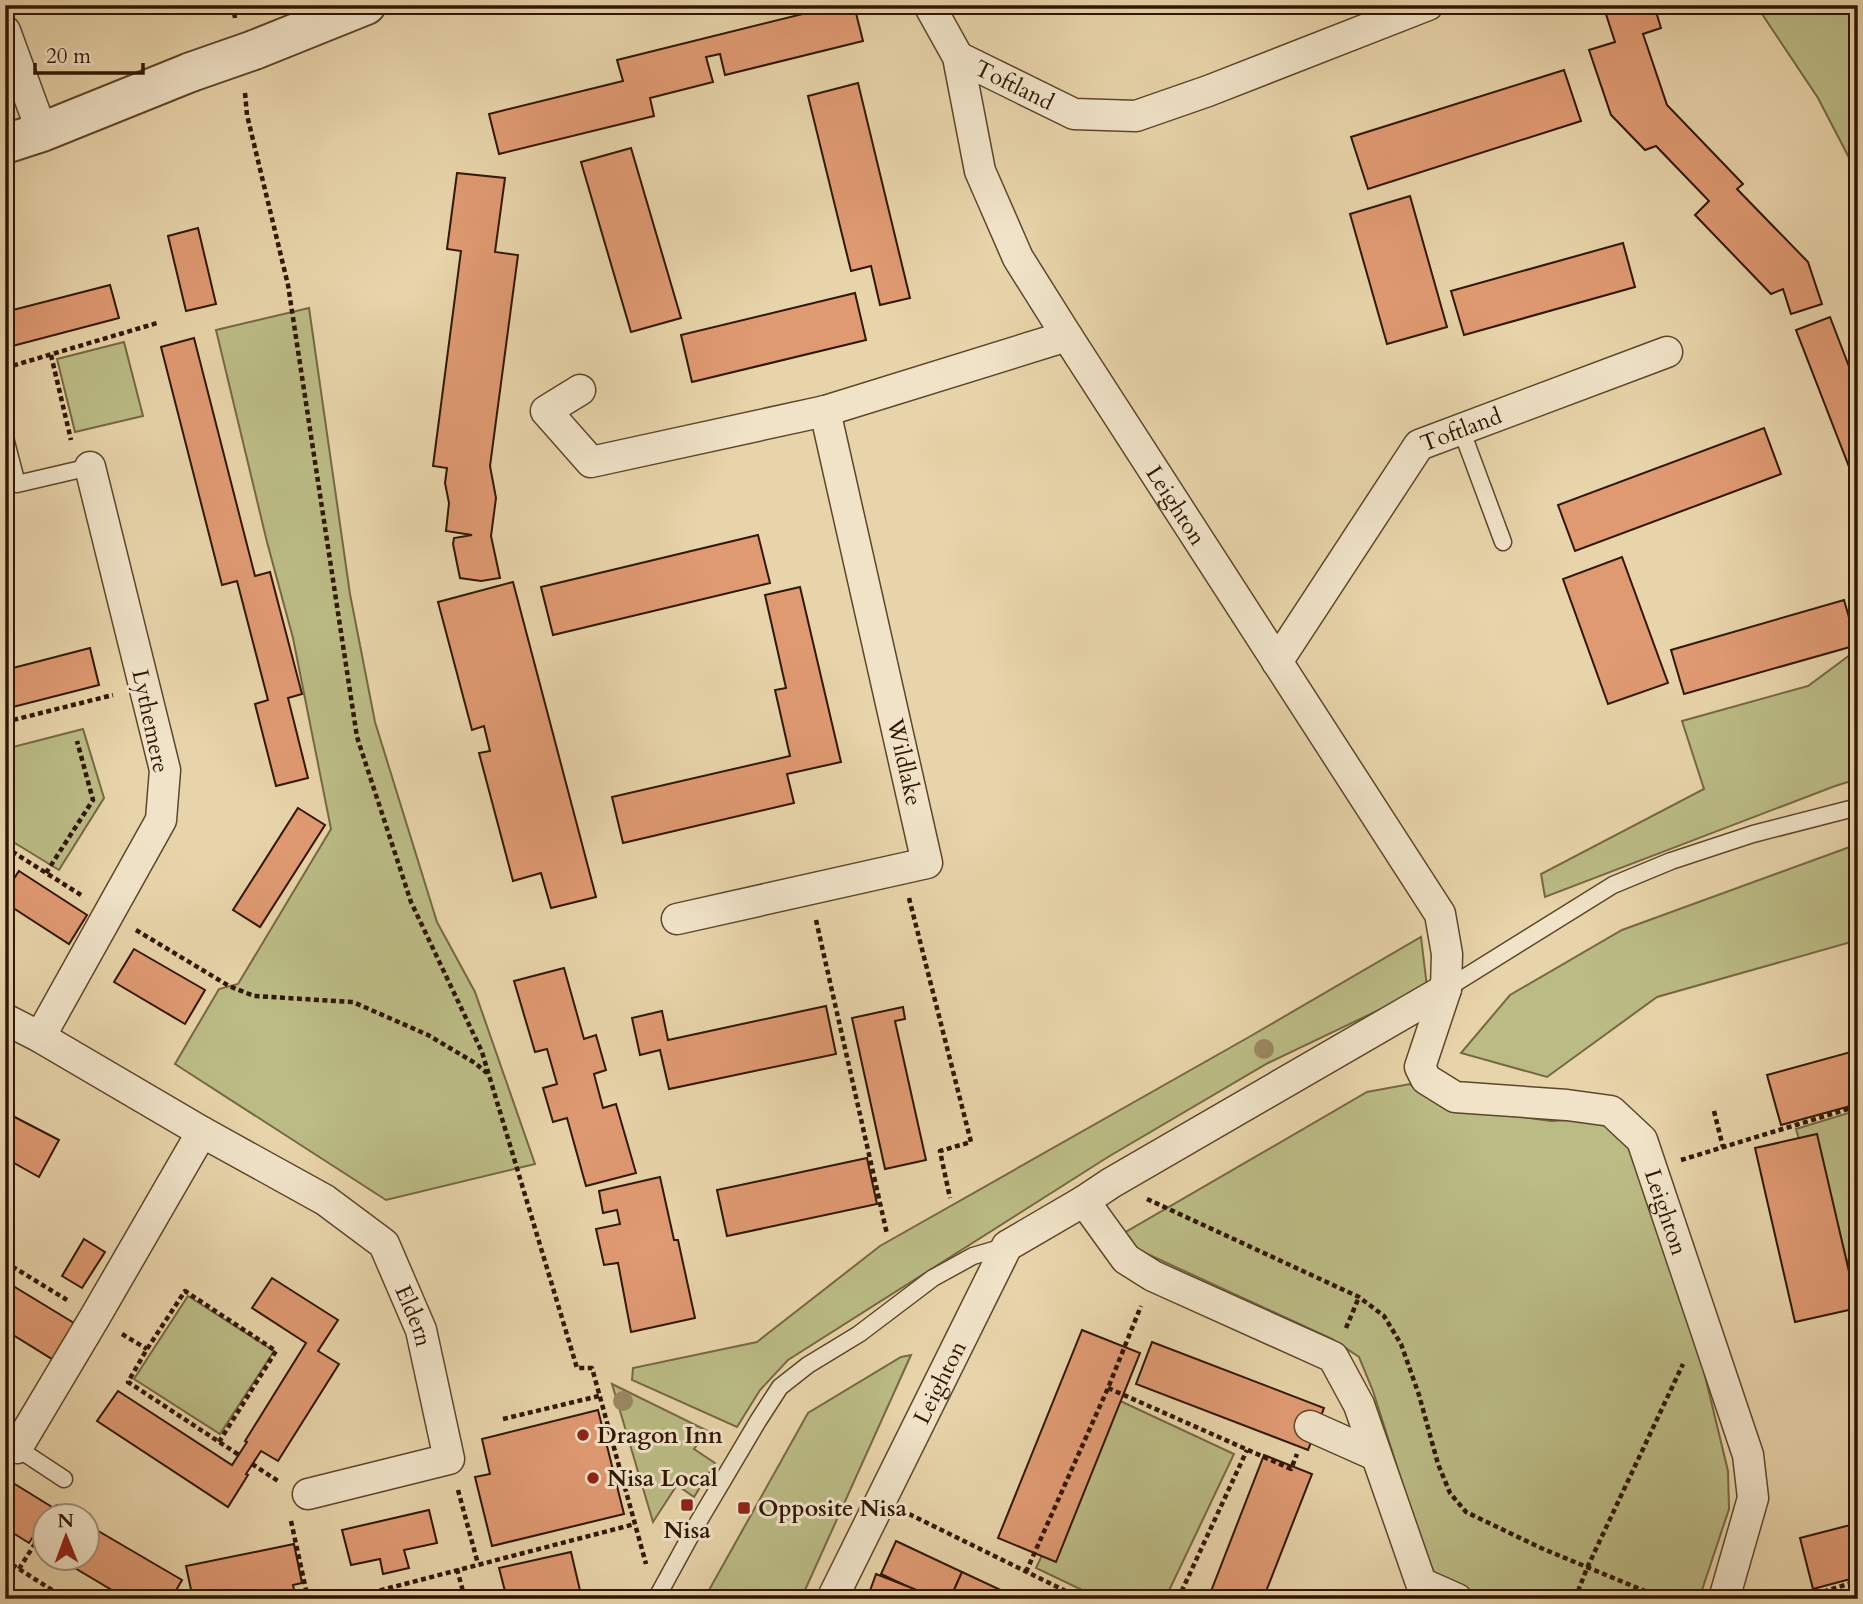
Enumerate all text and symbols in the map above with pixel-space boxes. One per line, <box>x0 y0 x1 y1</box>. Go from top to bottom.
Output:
scale bar <box>35 32 144 76</box>
text: 20 m <box>46 42 91 71</box>
street label: Toftland <box>969 53 1060 118</box>
street label: Toftland <box>1416 400 1507 459</box>
street label: Leighton <box>1139 460 1213 551</box>
street label: Lythemere <box>124 666 177 776</box>
street label: Wildlake <box>879 715 930 809</box>
street label: Leighton <box>1637 1165 1695 1259</box>
street label: Eldern <box>387 1280 439 1350</box>
street label: Leighton <box>906 1336 974 1429</box>
place label: Dragon Inn <box>597 1420 723 1451</box>
marker: Dragon Inn <box>575 1427 591 1443</box>
place label: Nisa Local <box>607 1463 718 1494</box>
marker: Nisa Local <box>585 1470 601 1486</box>
place label: Opposite Nisa <box>758 1493 907 1524</box>
marker: Nisa <box>679 1497 695 1513</box>
marker: Opposite Nisa <box>736 1500 752 1516</box>
north arrow <box>32 1502 102 1572</box>
text: N <box>57 1508 75 1534</box>
place label: Nisa <box>663 1515 711 1546</box>

